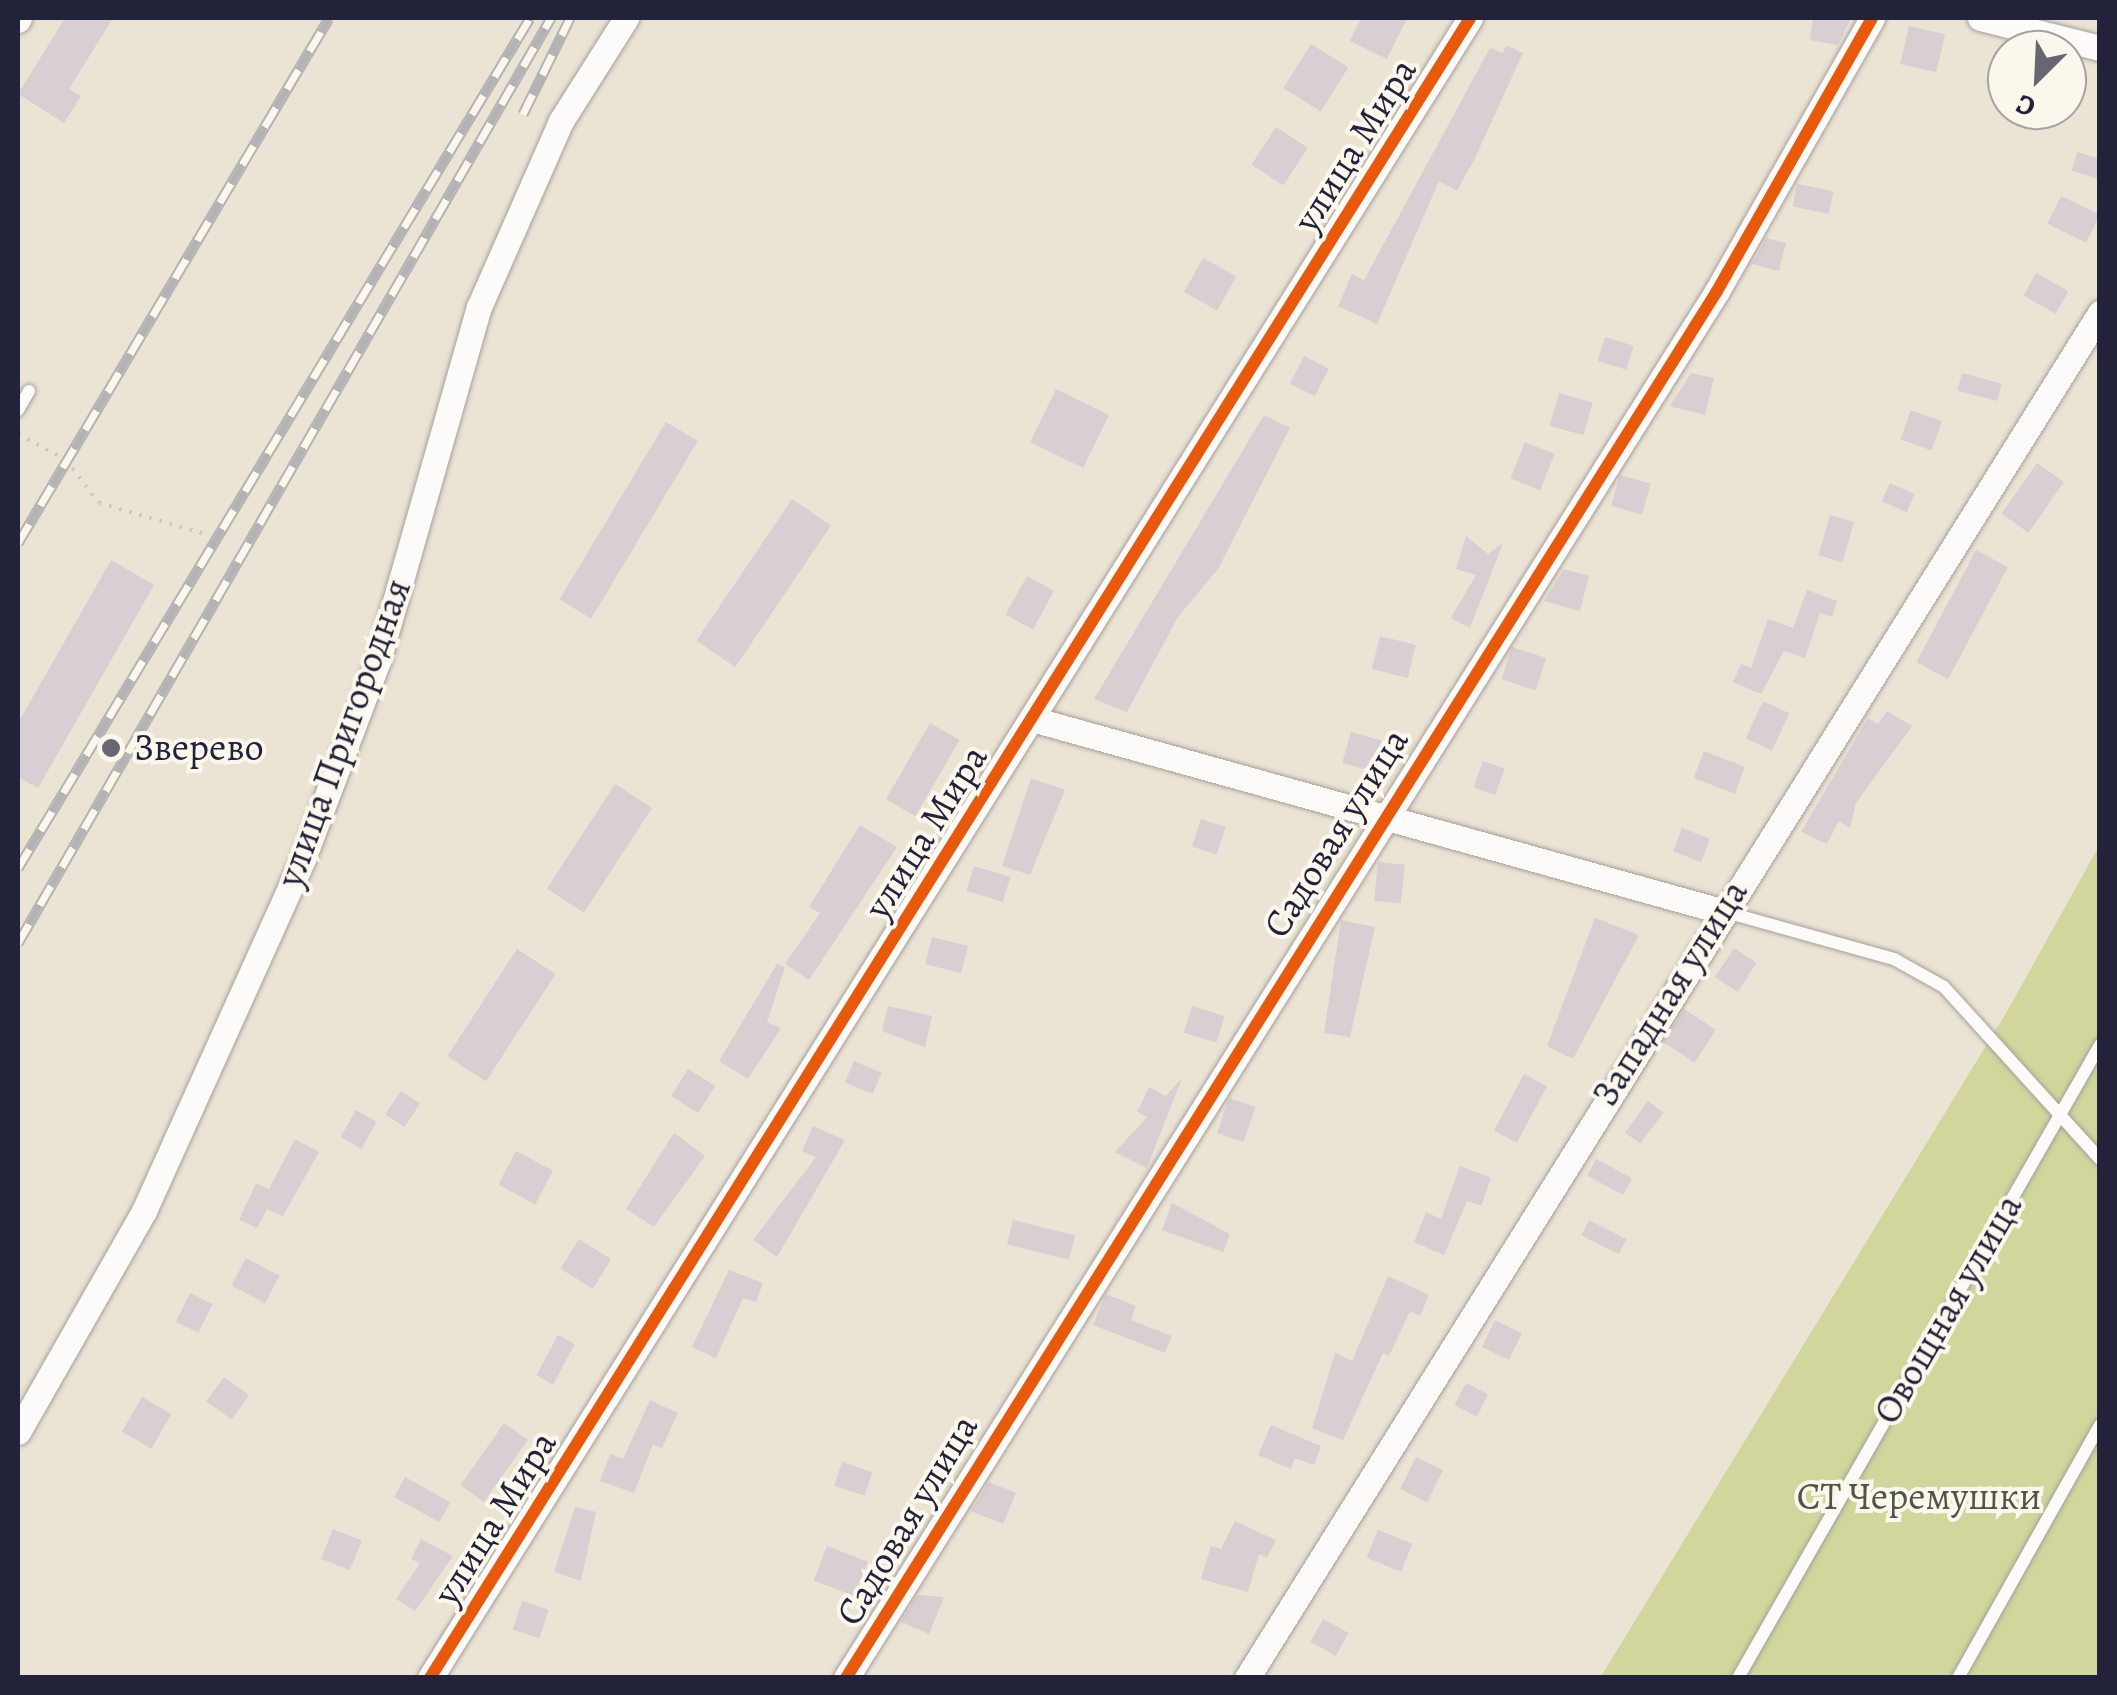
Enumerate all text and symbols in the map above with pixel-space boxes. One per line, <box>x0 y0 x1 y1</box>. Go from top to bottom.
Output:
north arrow <box>1987 30 2087 130</box>
street label: улица Мира <box>1284 50 1426 240</box>
text: С <box>2010 85 2041 126</box>
street label: улица Пригородная <box>267 573 421 893</box>
street label: Садовая улица <box>1254 720 1418 946</box>
place label: Зверево <box>134 725 264 771</box>
marker: Зверево <box>98 735 124 761</box>
street label: улица Мира <box>855 737 997 927</box>
street label: Западная улица <box>1582 872 1758 1114</box>
street label: Овощная улица <box>1864 1186 2032 1432</box>
street label: Садовая улица <box>826 1406 988 1634</box>
street label: улица Мира <box>424 1423 566 1613</box>
park label: СТ Черемушки <box>1797 1474 2041 1520</box>

